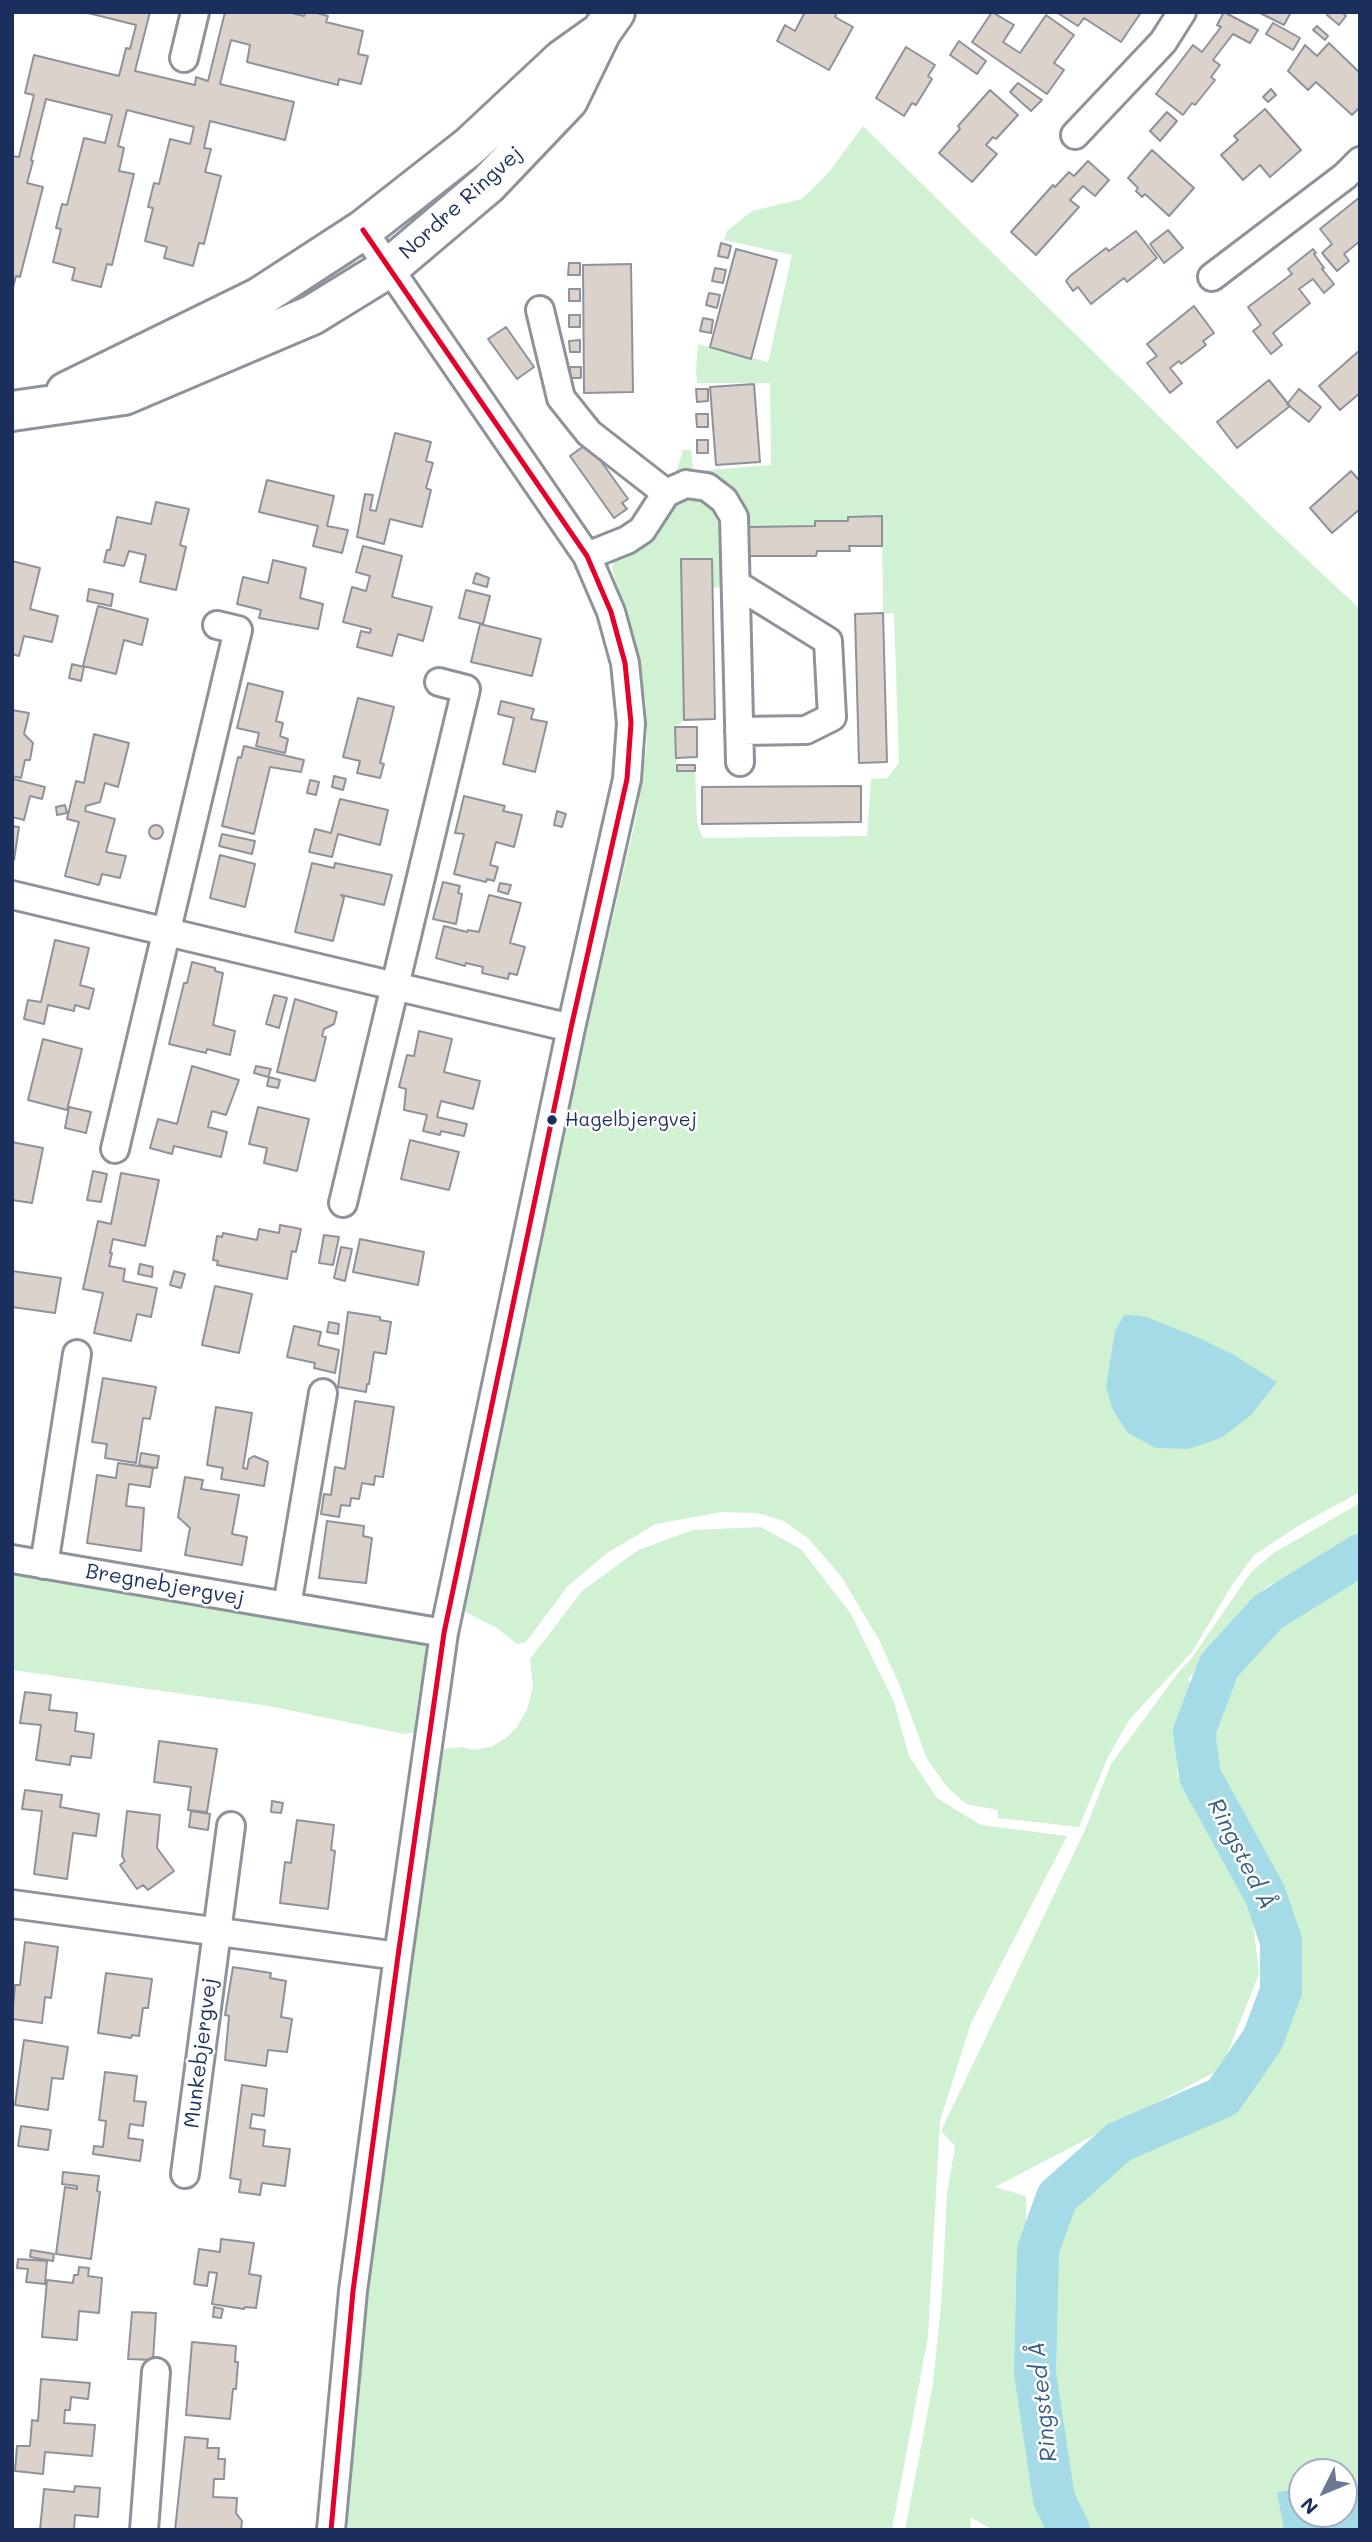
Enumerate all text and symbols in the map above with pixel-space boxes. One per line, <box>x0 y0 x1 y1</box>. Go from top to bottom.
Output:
street label: Nordre Ringvej <box>394 141 528 265</box>
place label: Hagelbjergvej <box>565 1109 697 1131</box>
marker: Hagelbjergvej <box>545 1113 559 1127</box>
street label: Bregnebjergvej <box>84 1559 246 1611</box>
water label: Ringsted Å <box>1201 1794 1281 1914</box>
street label: Munkebjergvej <box>179 1976 223 2130</box>
water label: Ringsted Å <box>1023 2340 1063 2464</box>
north arrow <box>1288 2458 1358 2528</box>
text: N <box>1295 2493 1323 2520</box>

